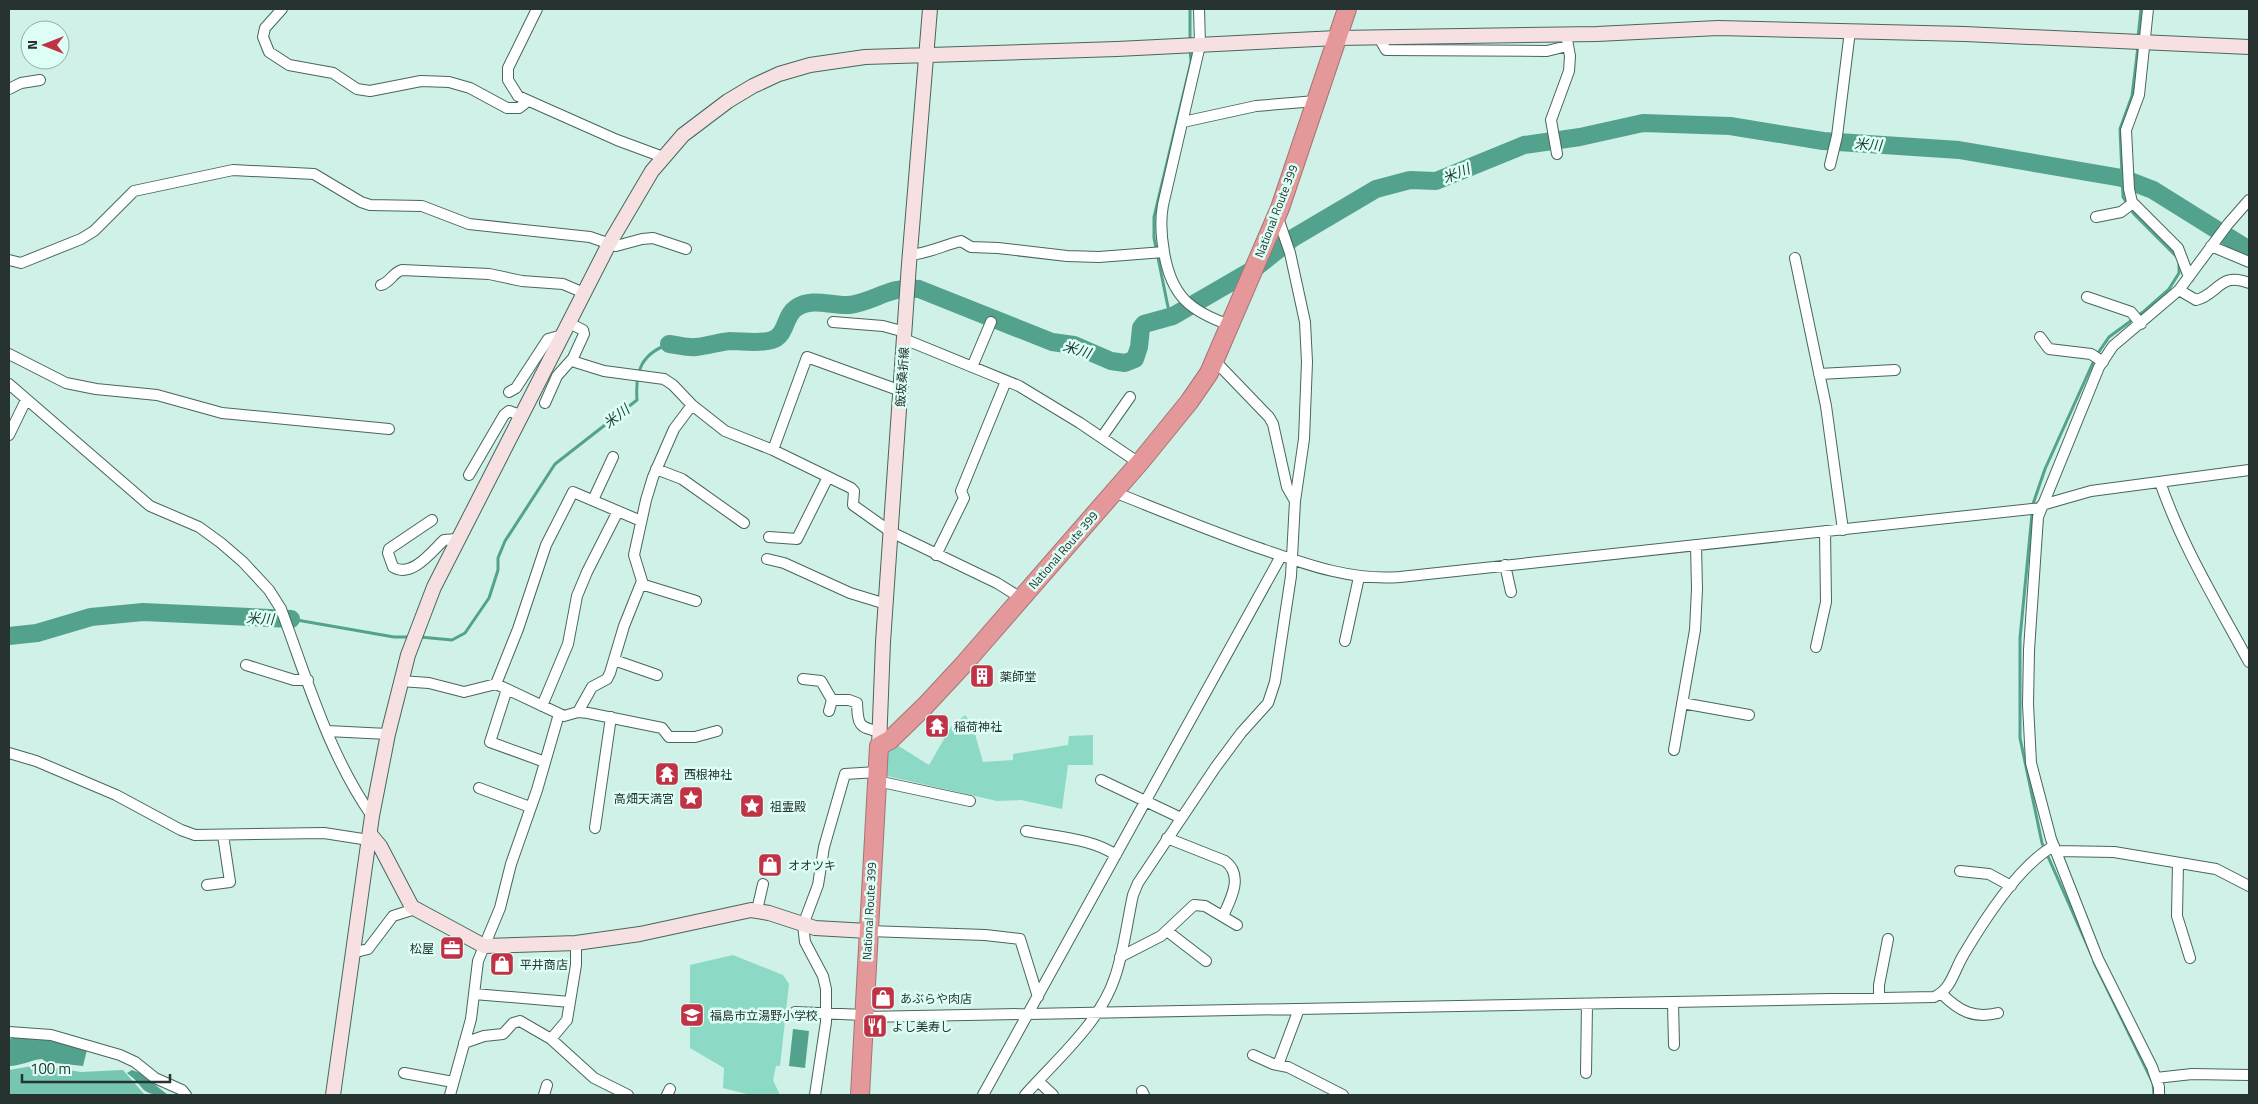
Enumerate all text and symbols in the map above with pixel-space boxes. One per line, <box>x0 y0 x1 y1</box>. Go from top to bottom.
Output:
north arrow <box>20 20 70 70</box>
text: N <box>21 40 42 50</box>
water label: 米川 <box>1853 133 1885 156</box>
water label: 米川 <box>1439 157 1475 188</box>
street label: National Route 399 <box>1250 161 1303 260</box>
water label: 米川 <box>1061 335 1095 364</box>
street label: 飯坂桑折線 <box>890 346 914 408</box>
water label: 米川 <box>599 398 635 433</box>
street label: National Route 399 <box>1024 506 1103 593</box>
water label: 米川 <box>245 607 277 629</box>
building icon: 薬師堂 <box>969 663 995 689</box>
place label: 薬師堂 <box>1000 667 1036 686</box>
temple icon: 稲荷神社 <box>924 713 950 739</box>
place label: 稲荷神社 <box>954 717 1002 736</box>
temple icon: 西根神社 <box>654 761 680 787</box>
place label: 西根神社 <box>684 765 732 784</box>
place icon: 高畑天満宮 <box>678 785 704 811</box>
place label: 高畑天満宮 <box>614 789 674 808</box>
place icon: 祖霊殿 <box>739 793 765 819</box>
place label: 祖霊殿 <box>770 797 806 816</box>
shop icon: オオツキ <box>757 852 783 878</box>
place label: オオツキ <box>788 856 836 875</box>
street label: National Route 399 <box>857 861 881 961</box>
office icon: 松屋 <box>439 935 465 961</box>
place label: 松屋 <box>410 939 434 958</box>
shop icon: 平井商店 <box>489 951 515 977</box>
place label: 平井商店 <box>520 955 568 974</box>
shop icon: あぶらや肉店 <box>870 985 896 1011</box>
place label: あぶらや肉店 <box>900 989 972 1008</box>
school or university icon: 福島市立湯野小学校 <box>679 1002 705 1028</box>
place label: 福島市立湯野小学校 <box>710 1006 818 1025</box>
restaurant icon: よし美寿し <box>862 1013 888 1039</box>
place label: よし美寿し <box>892 1017 952 1036</box>
scale bar <box>22 1052 170 1084</box>
text: 100 m <box>30 1057 71 1080</box>

